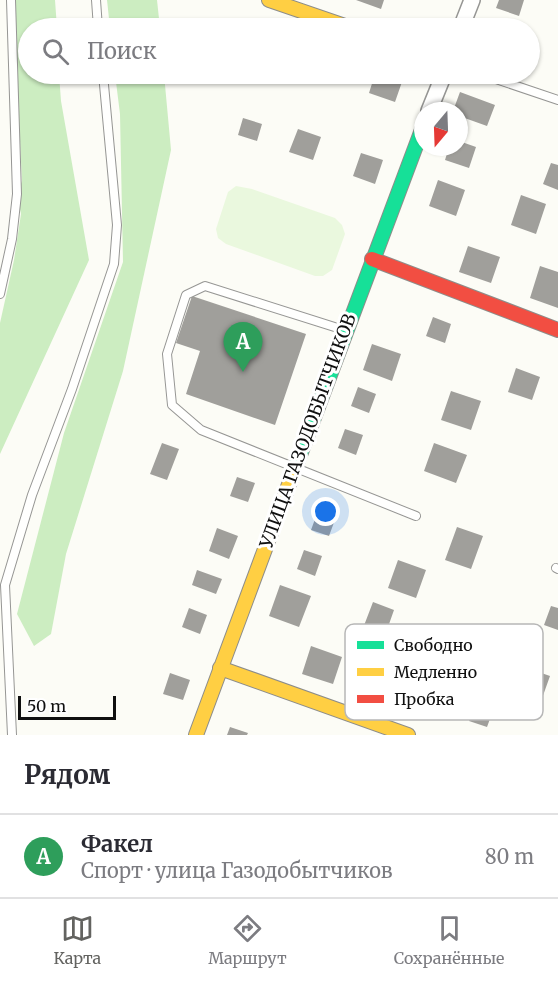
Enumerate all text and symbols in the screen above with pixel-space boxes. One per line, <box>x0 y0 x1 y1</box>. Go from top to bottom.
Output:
search box <box>18 18 540 84</box>
icon: search <box>39 35 72 68</box>
text: Поиск <box>87 37 157 65</box>
north arrow <box>414 102 468 156</box>
street label: УЛИЦА ГАЗОДОБЫТЧИКОВ <box>254 310 361 552</box>
pin: A <box>224 322 262 372</box>
your location <box>311 497 340 526</box>
legend <box>345 624 543 720</box>
text: Свободно <box>394 635 473 655</box>
text: Медленно <box>394 662 477 682</box>
text: Пробка <box>394 689 455 709</box>
scale bar <box>18 693 116 720</box>
text: 50 m <box>27 696 66 716</box>
text: Рядом <box>24 758 110 791</box>
text: Факел <box>81 830 153 858</box>
text: A <box>36 844 51 869</box>
text: 80 m <box>485 844 534 869</box>
text: Спорт · улица Газодобытчиков <box>81 858 392 883</box>
tab: Карта <box>54 912 101 968</box>
tab: Маршрут <box>208 912 287 968</box>
tab: Сохранённые <box>394 912 504 968</box>

